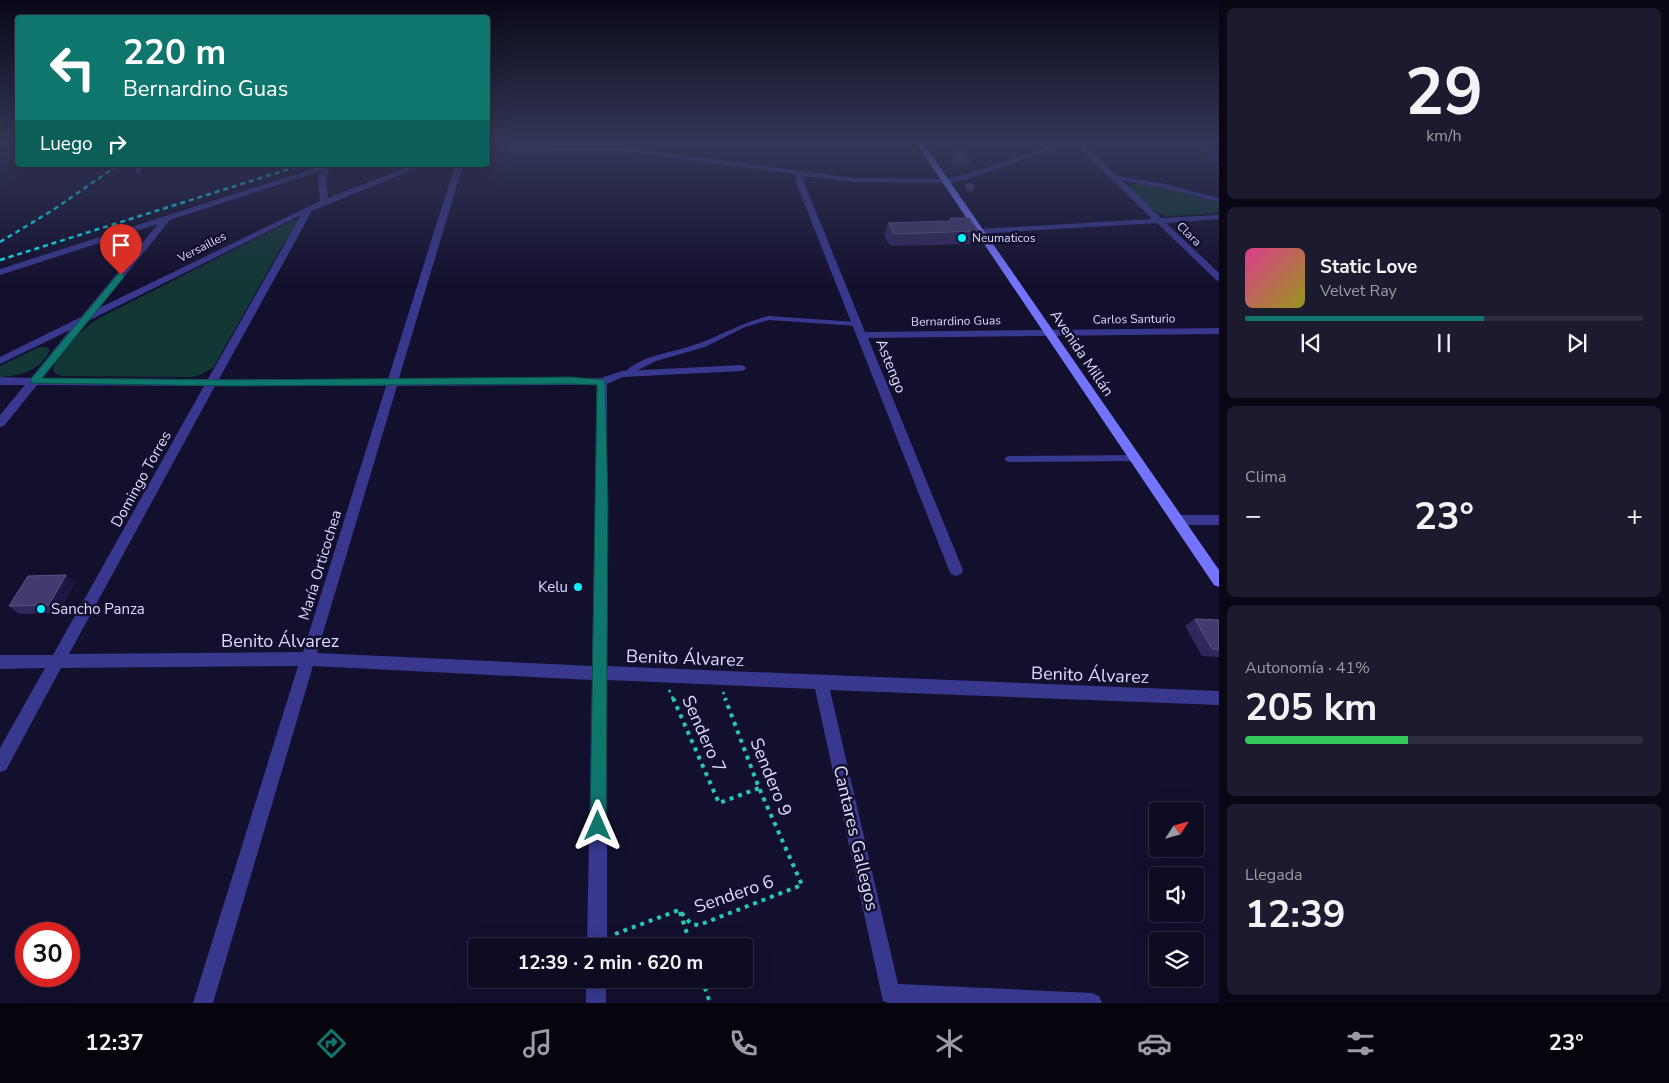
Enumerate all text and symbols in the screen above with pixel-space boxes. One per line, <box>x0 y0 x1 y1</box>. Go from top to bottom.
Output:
text: 220 m <box>123 29 226 76</box>
icon: left <box>40 35 105 100</box>
text: 29 <box>1405 48 1483 137</box>
text: Bernardino Guas <box>123 74 288 104</box>
text: km/h <box>1426 125 1462 147</box>
icon: right <box>103 130 131 158</box>
text: Luego <box>40 131 93 157</box>
street label: Clara <box>1173 218 1205 250</box>
pin <box>100 224 142 275</box>
street label: Versailles <box>174 228 229 266</box>
place label: Neumaticos <box>972 230 1036 246</box>
icon: arrive <box>107 231 135 259</box>
marker: Neumaticos <box>956 232 968 244</box>
text: Static Love <box>1320 254 1417 280</box>
text: Velvet Ray <box>1320 280 1397 302</box>
street label: Avenida Millán <box>1046 306 1118 400</box>
street label: Carlos Santurio <box>1092 310 1176 328</box>
street label: Bernardino Guas <box>911 312 1001 330</box>
icon: previous <box>1297 329 1325 357</box>
icon: pause <box>1430 329 1458 357</box>
icon: next <box>1563 329 1591 357</box>
street label: Astengo <box>871 336 911 396</box>
street label: Domingo Torres <box>106 427 176 531</box>
text: Clima <box>1245 466 1286 488</box>
text: 23° <box>1414 491 1474 542</box>
text: − <box>1245 497 1262 535</box>
text: + <box>1626 497 1643 535</box>
street label: María Orticochea <box>294 508 346 622</box>
place label: Kelu <box>538 577 568 597</box>
marker: Kelu <box>572 581 584 593</box>
place label: Sancho Panza <box>51 599 145 619</box>
marker: Sancho Panza <box>35 603 47 615</box>
street label: Benito Álvarez <box>221 629 339 653</box>
street label: Benito Álvarez <box>626 644 744 672</box>
text: Autonomía · 41% <box>1245 657 1370 679</box>
street label: Benito Álvarez <box>1031 661 1149 689</box>
text: 205 km <box>1245 682 1377 733</box>
street label: Sendero 7 <box>676 691 732 777</box>
street label: Sendero 9 <box>744 734 798 820</box>
street label: Cantares Gallegos <box>828 763 884 913</box>
position arrow <box>571 799 623 851</box>
north arrow <box>1149 802 1204 858</box>
map controls <box>1149 802 1204 987</box>
text: Llegada <box>1245 864 1303 886</box>
button: sound <box>1149 867 1204 922</box>
street label: Sendero 6 <box>691 869 777 919</box>
text: 12:39 <box>1245 889 1346 940</box>
speed limit sign: 30 <box>15 922 80 987</box>
button: layers <box>1149 932 1204 987</box>
text: 12:39 · 2 min · 620 m <box>518 950 703 976</box>
icon: directions <box>314 1026 349 1061</box>
icon: music <box>520 1026 555 1061</box>
icon: phone <box>726 1026 761 1061</box>
icon: climate <box>932 1026 967 1061</box>
icon: car <box>1137 1026 1172 1061</box>
icon: filters <box>1343 1026 1378 1061</box>
text: 12:37 <box>85 1028 144 1058</box>
text: 23° <box>1549 1028 1584 1058</box>

